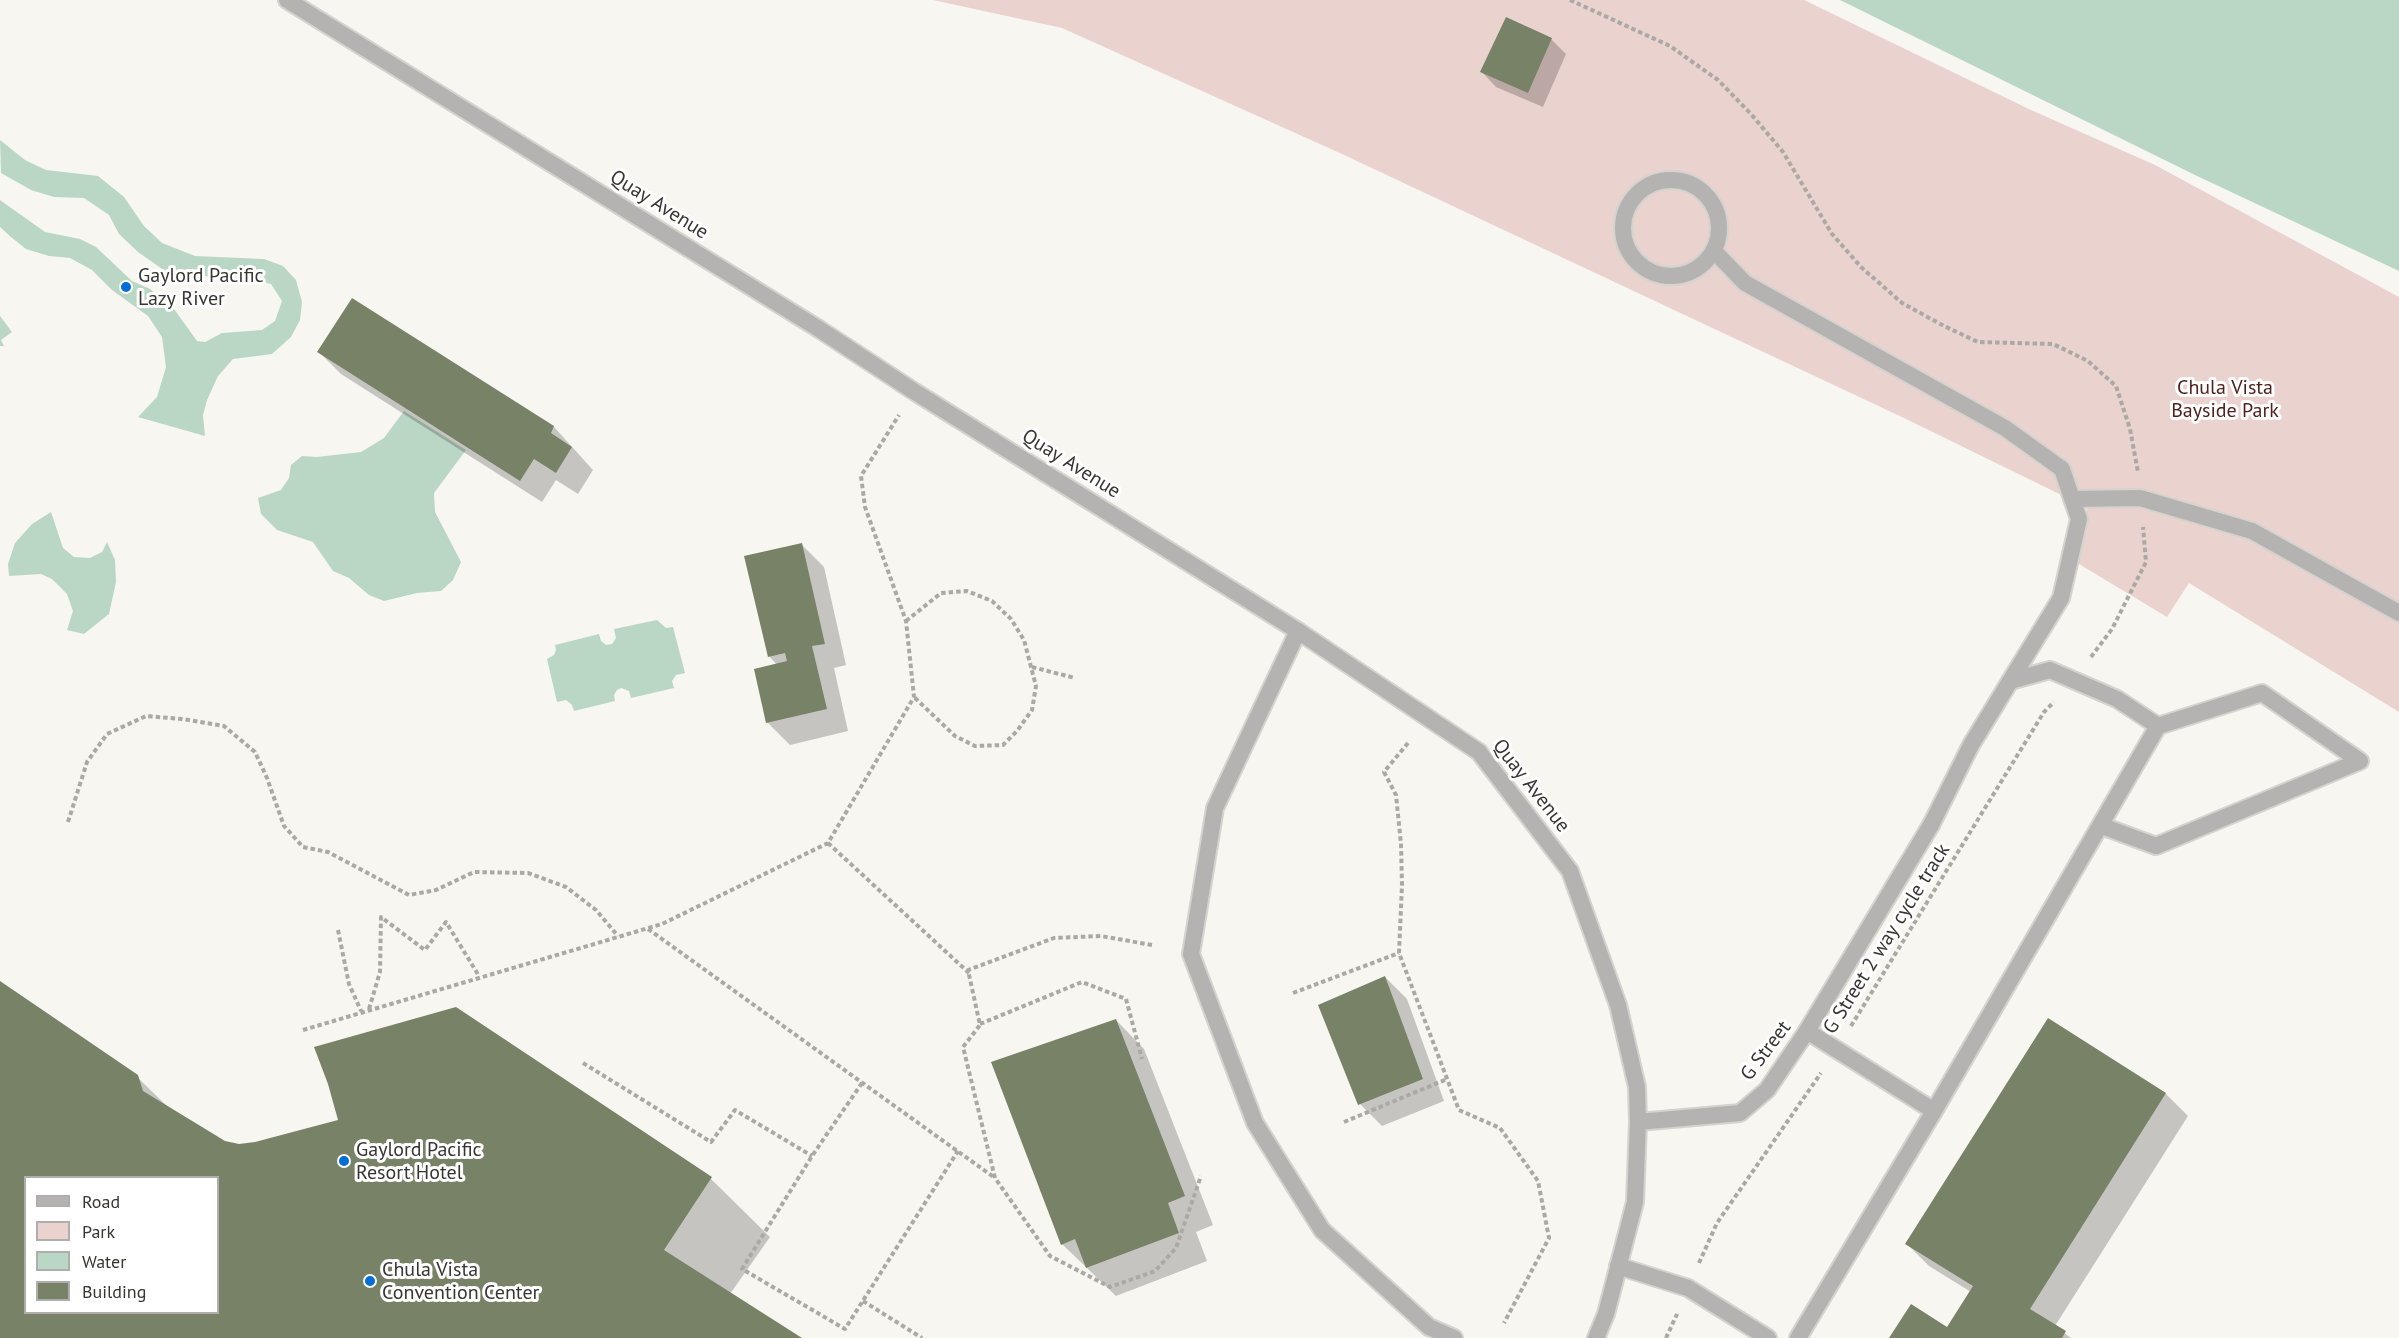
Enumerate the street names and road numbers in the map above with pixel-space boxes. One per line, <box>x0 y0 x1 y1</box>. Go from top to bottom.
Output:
street label: Quay Avenue <box>605 165 713 245</box>
street label: Quay Avenue <box>1017 424 1125 504</box>
street label: Quay Avenue <box>1487 735 1575 837</box>
street label: G Street 2 way cycle track <box>1819 839 1955 1039</box>
street label: G Street <box>1736 1016 1796 1086</box>

